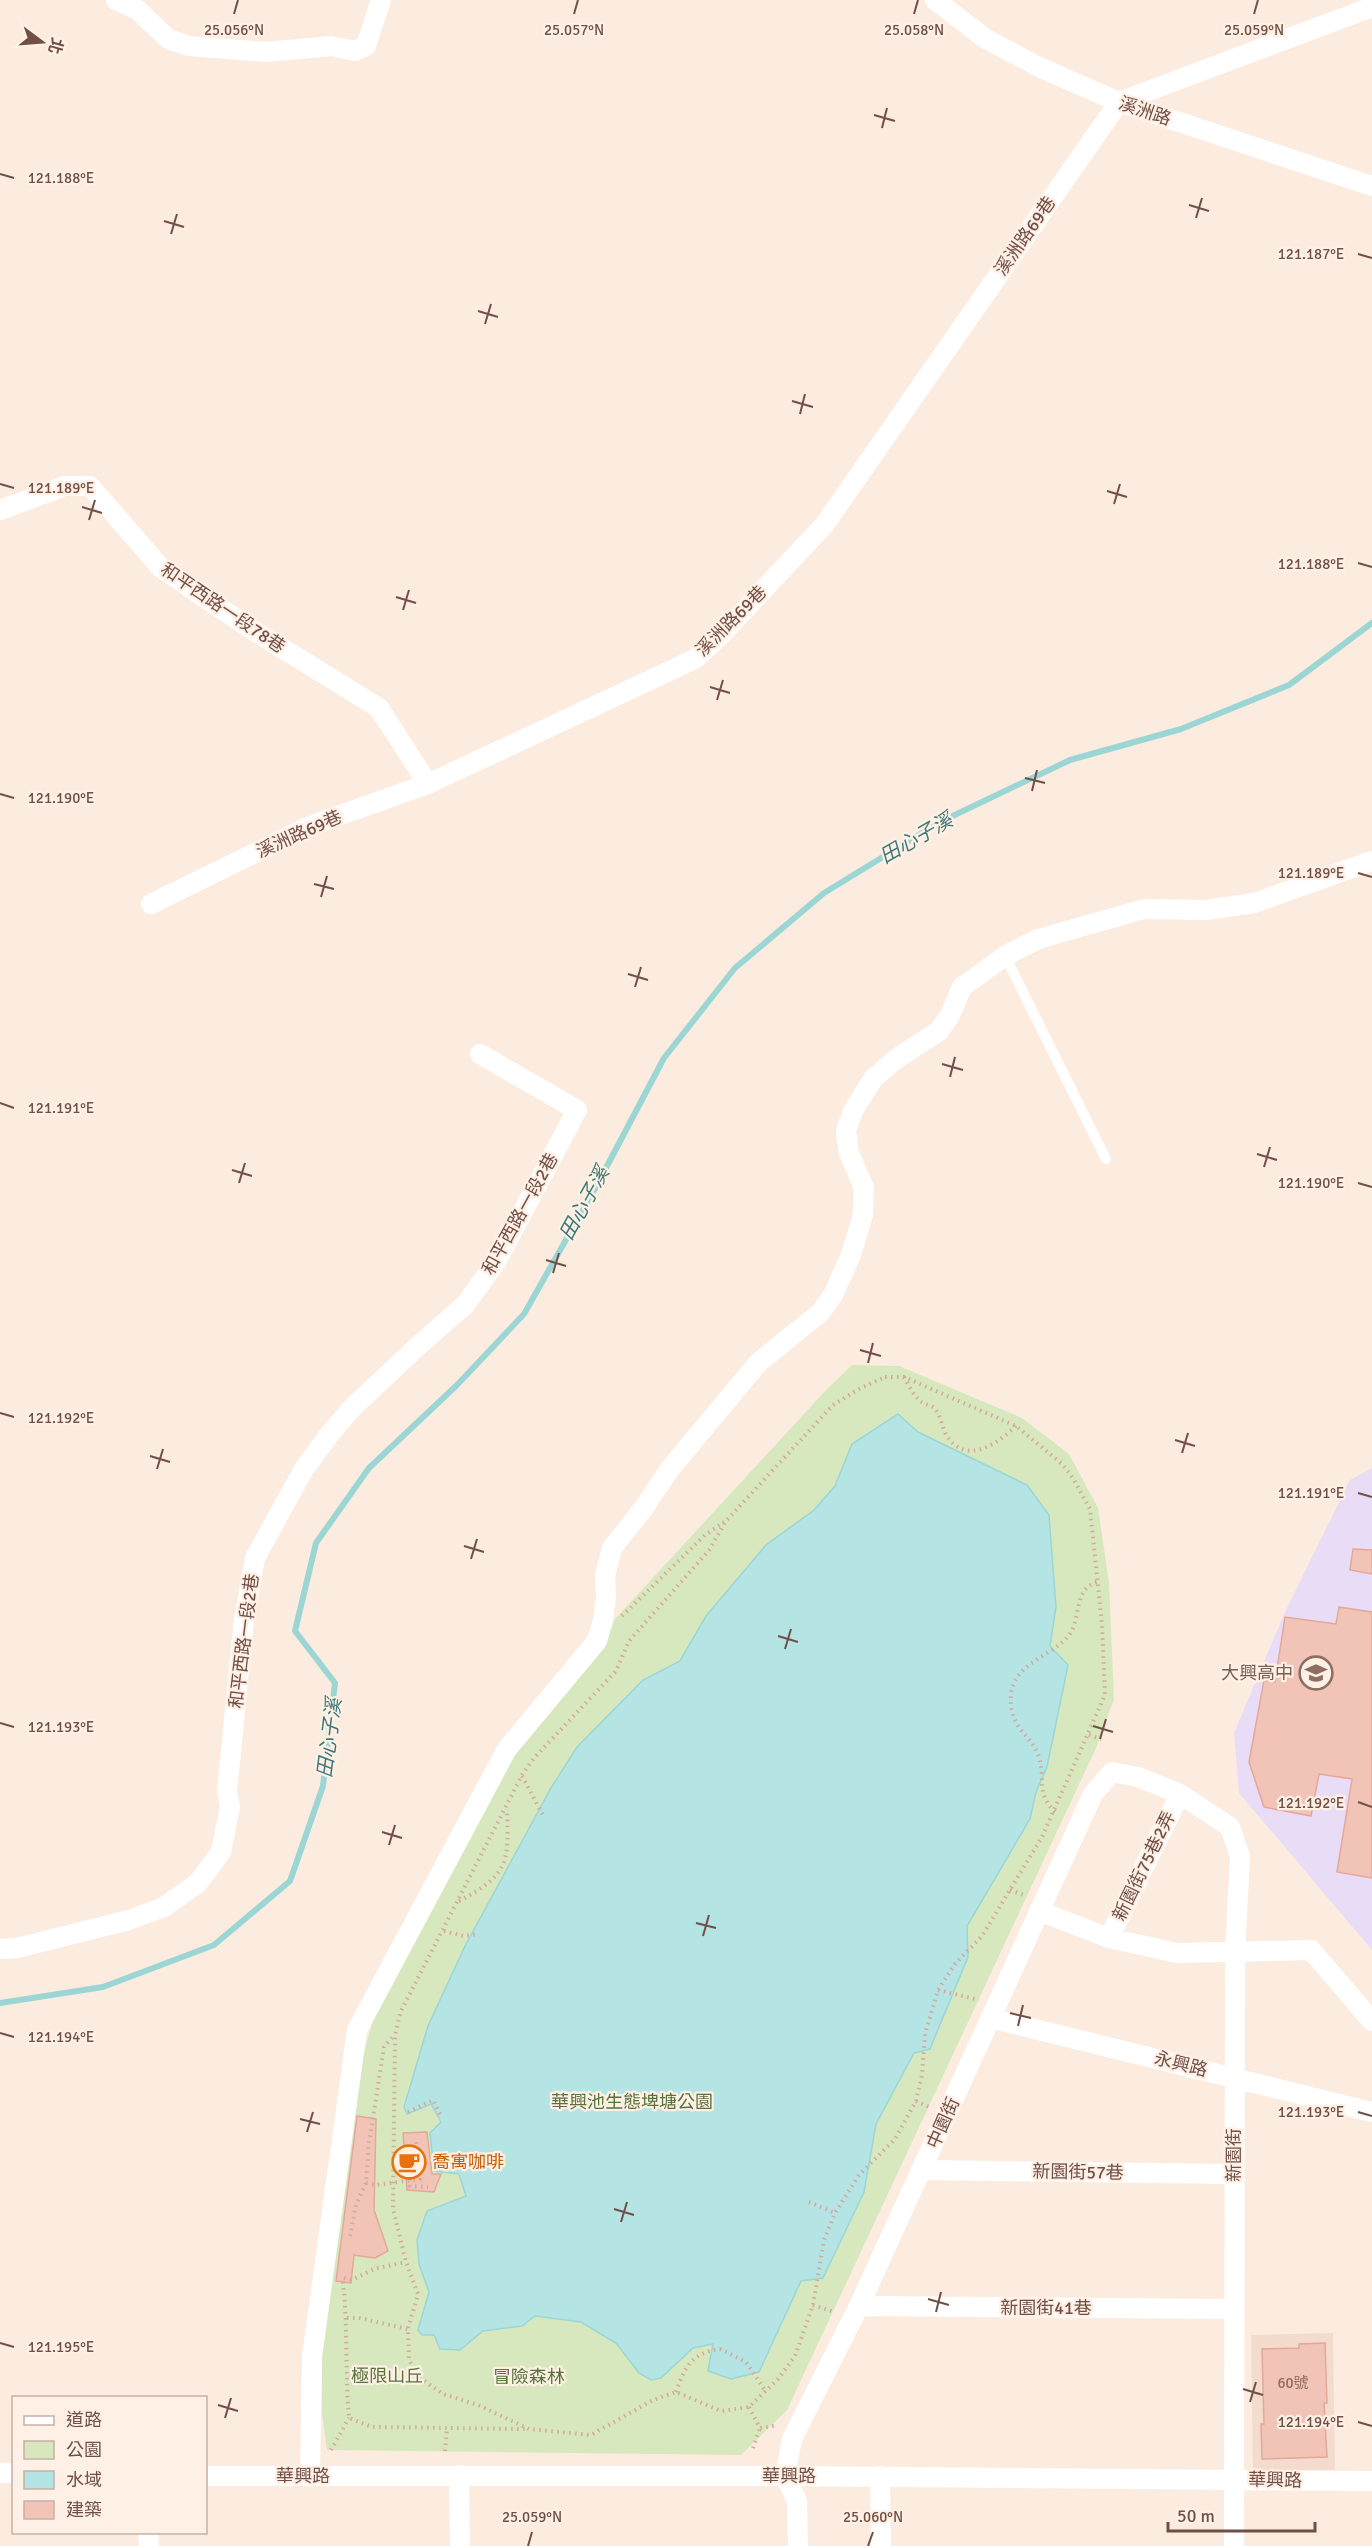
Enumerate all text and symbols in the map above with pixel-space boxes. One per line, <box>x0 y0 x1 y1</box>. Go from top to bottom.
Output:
north arrow <box>12 12 72 72</box>
text: 25.056°N <box>204 21 264 39</box>
text: 25.057°N <box>544 21 604 39</box>
text: 25.058°N <box>884 21 944 39</box>
text: 25.059°N <box>1224 21 1284 39</box>
text: 北 <box>44 35 67 56</box>
street label: 溪洲路 <box>1116 92 1174 130</box>
text: 121.188°E <box>28 169 94 187</box>
street label: 溪洲路69巷 <box>990 192 1060 280</box>
text: 121.187°E <box>1278 245 1344 263</box>
text: 121.189°E <box>28 479 94 497</box>
text: 121.188°E <box>1278 555 1344 573</box>
street label: 和平西路一段78巷 <box>157 558 289 658</box>
street label: 溪洲路69巷 <box>691 581 771 661</box>
text: 121.190°E <box>28 789 94 807</box>
street label: 溪洲路69巷 <box>253 805 345 863</box>
water label: 田心子溪 <box>875 806 960 869</box>
text: 121.189°E <box>1278 864 1344 882</box>
text: 121.191°E <box>28 1099 94 1117</box>
street label: 和平西路一段2巷 <box>477 1149 563 1279</box>
water label: 田心子溪 <box>554 1160 616 1244</box>
text: 121.190°E <box>1278 1174 1344 1192</box>
text: 121.192°E <box>28 1409 94 1427</box>
text: 121.191°E <box>1278 1484 1344 1502</box>
street label: 和平西路一段2巷 <box>225 1572 263 1710</box>
school or university icon: 大興高中 <box>1298 1655 1334 1691</box>
place label: 大興高中 <box>1221 1662 1293 1684</box>
water label: 田心子溪 <box>312 1694 347 1779</box>
text: 121.193°E <box>28 1718 94 1736</box>
text: 121.192°E <box>1278 1794 1344 1812</box>
street label: 新園街75巷2弄 <box>1108 1808 1180 1924</box>
text: 121.194°E <box>28 2028 94 2046</box>
street label: 永興路 <box>1152 2047 1210 2081</box>
park label: 華興池生態埤塘公園 <box>551 2091 713 2113</box>
street label: 中園街 <box>922 2094 964 2152</box>
text: 121.193°E <box>1278 2103 1344 2121</box>
street label: 新園街 <box>1223 2128 1245 2182</box>
cafe icon: 喬寓咖啡 <box>391 2144 427 2180</box>
place label: 喬寓咖啡 <box>432 2151 504 2173</box>
street label: 新園街57巷 <box>1032 2160 1124 2184</box>
street label: 新園街41巷 <box>1000 2297 1092 2319</box>
text: 121.195°E <box>28 2338 94 2356</box>
park label: 極限山丘 <box>351 2365 423 2387</box>
park label: 冒險森林 <box>493 2366 565 2388</box>
house number: 60號 <box>1277 2374 1309 2392</box>
legend <box>12 2396 207 2534</box>
text: 道路 <box>66 2409 102 2431</box>
text: 121.194°E <box>1278 2413 1344 2431</box>
text: 公園 <box>66 2439 102 2461</box>
street label: 華興路 <box>276 2465 330 2487</box>
street label: 華興路 <box>762 2465 816 2487</box>
text: 水域 <box>66 2469 102 2491</box>
street label: 華興路 <box>1248 2469 1302 2491</box>
scale bar <box>1168 2495 1315 2533</box>
text: 建築 <box>66 2499 102 2521</box>
text: 50 m <box>1177 2505 1215 2527</box>
text: 25.059°N <box>502 2508 562 2526</box>
text: 25.060°N <box>843 2508 903 2526</box>

